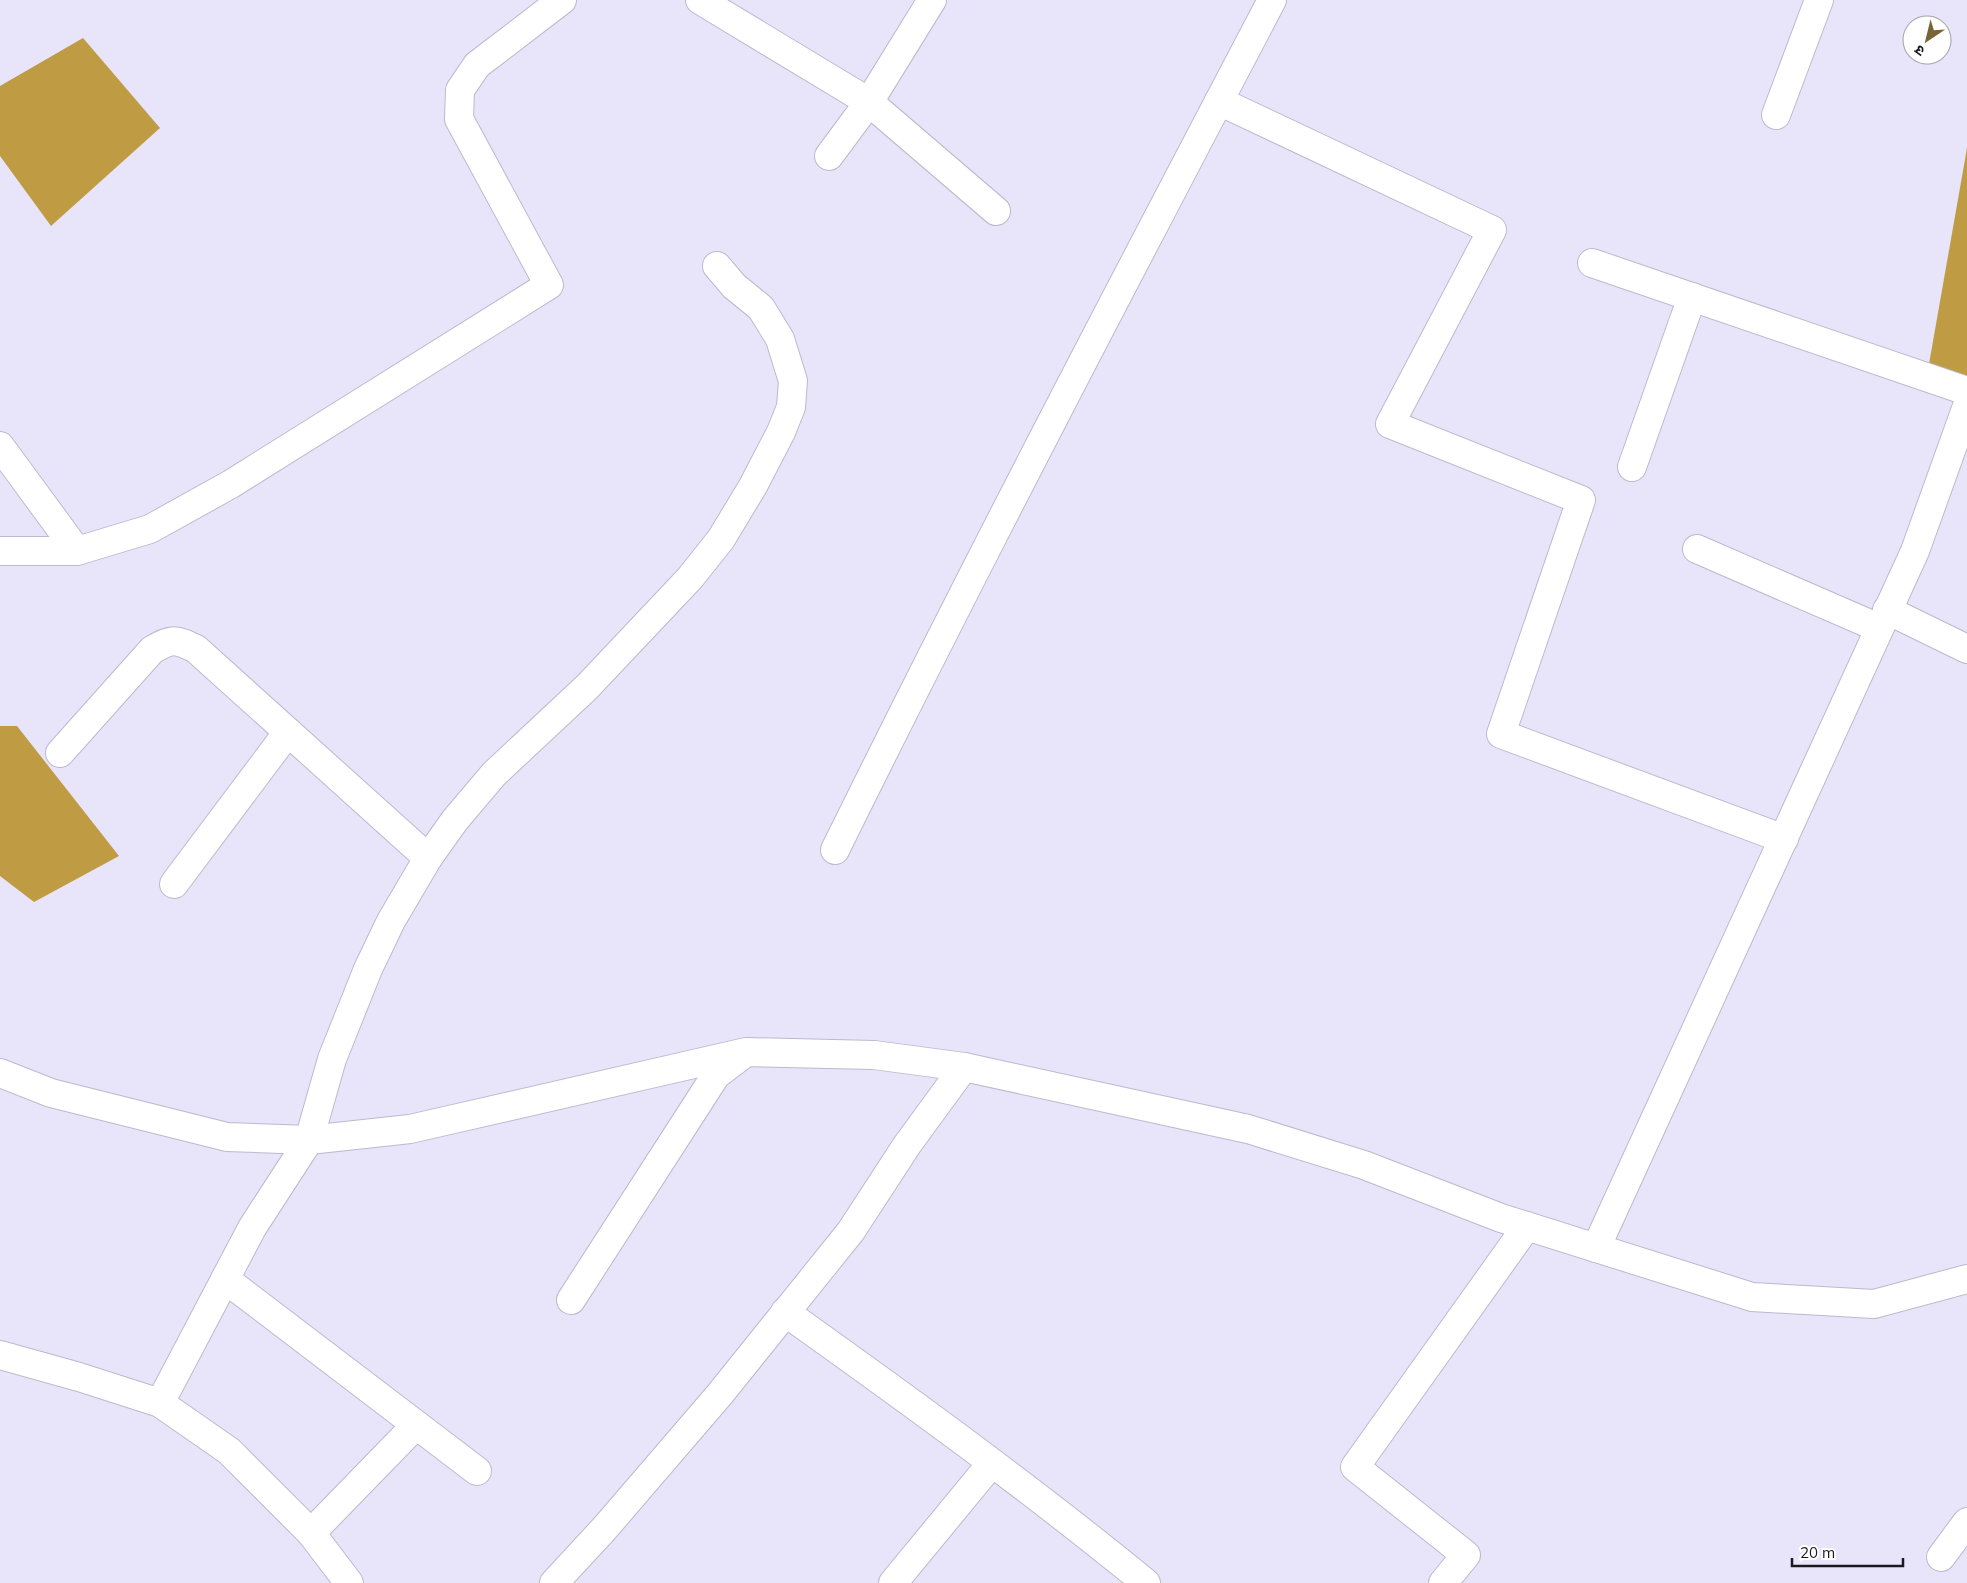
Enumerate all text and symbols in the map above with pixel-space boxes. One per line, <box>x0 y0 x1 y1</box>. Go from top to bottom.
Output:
north arrow <box>1902 15 1952 65</box>
text: उ <box>1910 40 1928 60</box>
scale bar <box>1792 1536 1903 1568</box>
text: 20 m <box>1800 1543 1835 1562</box>

